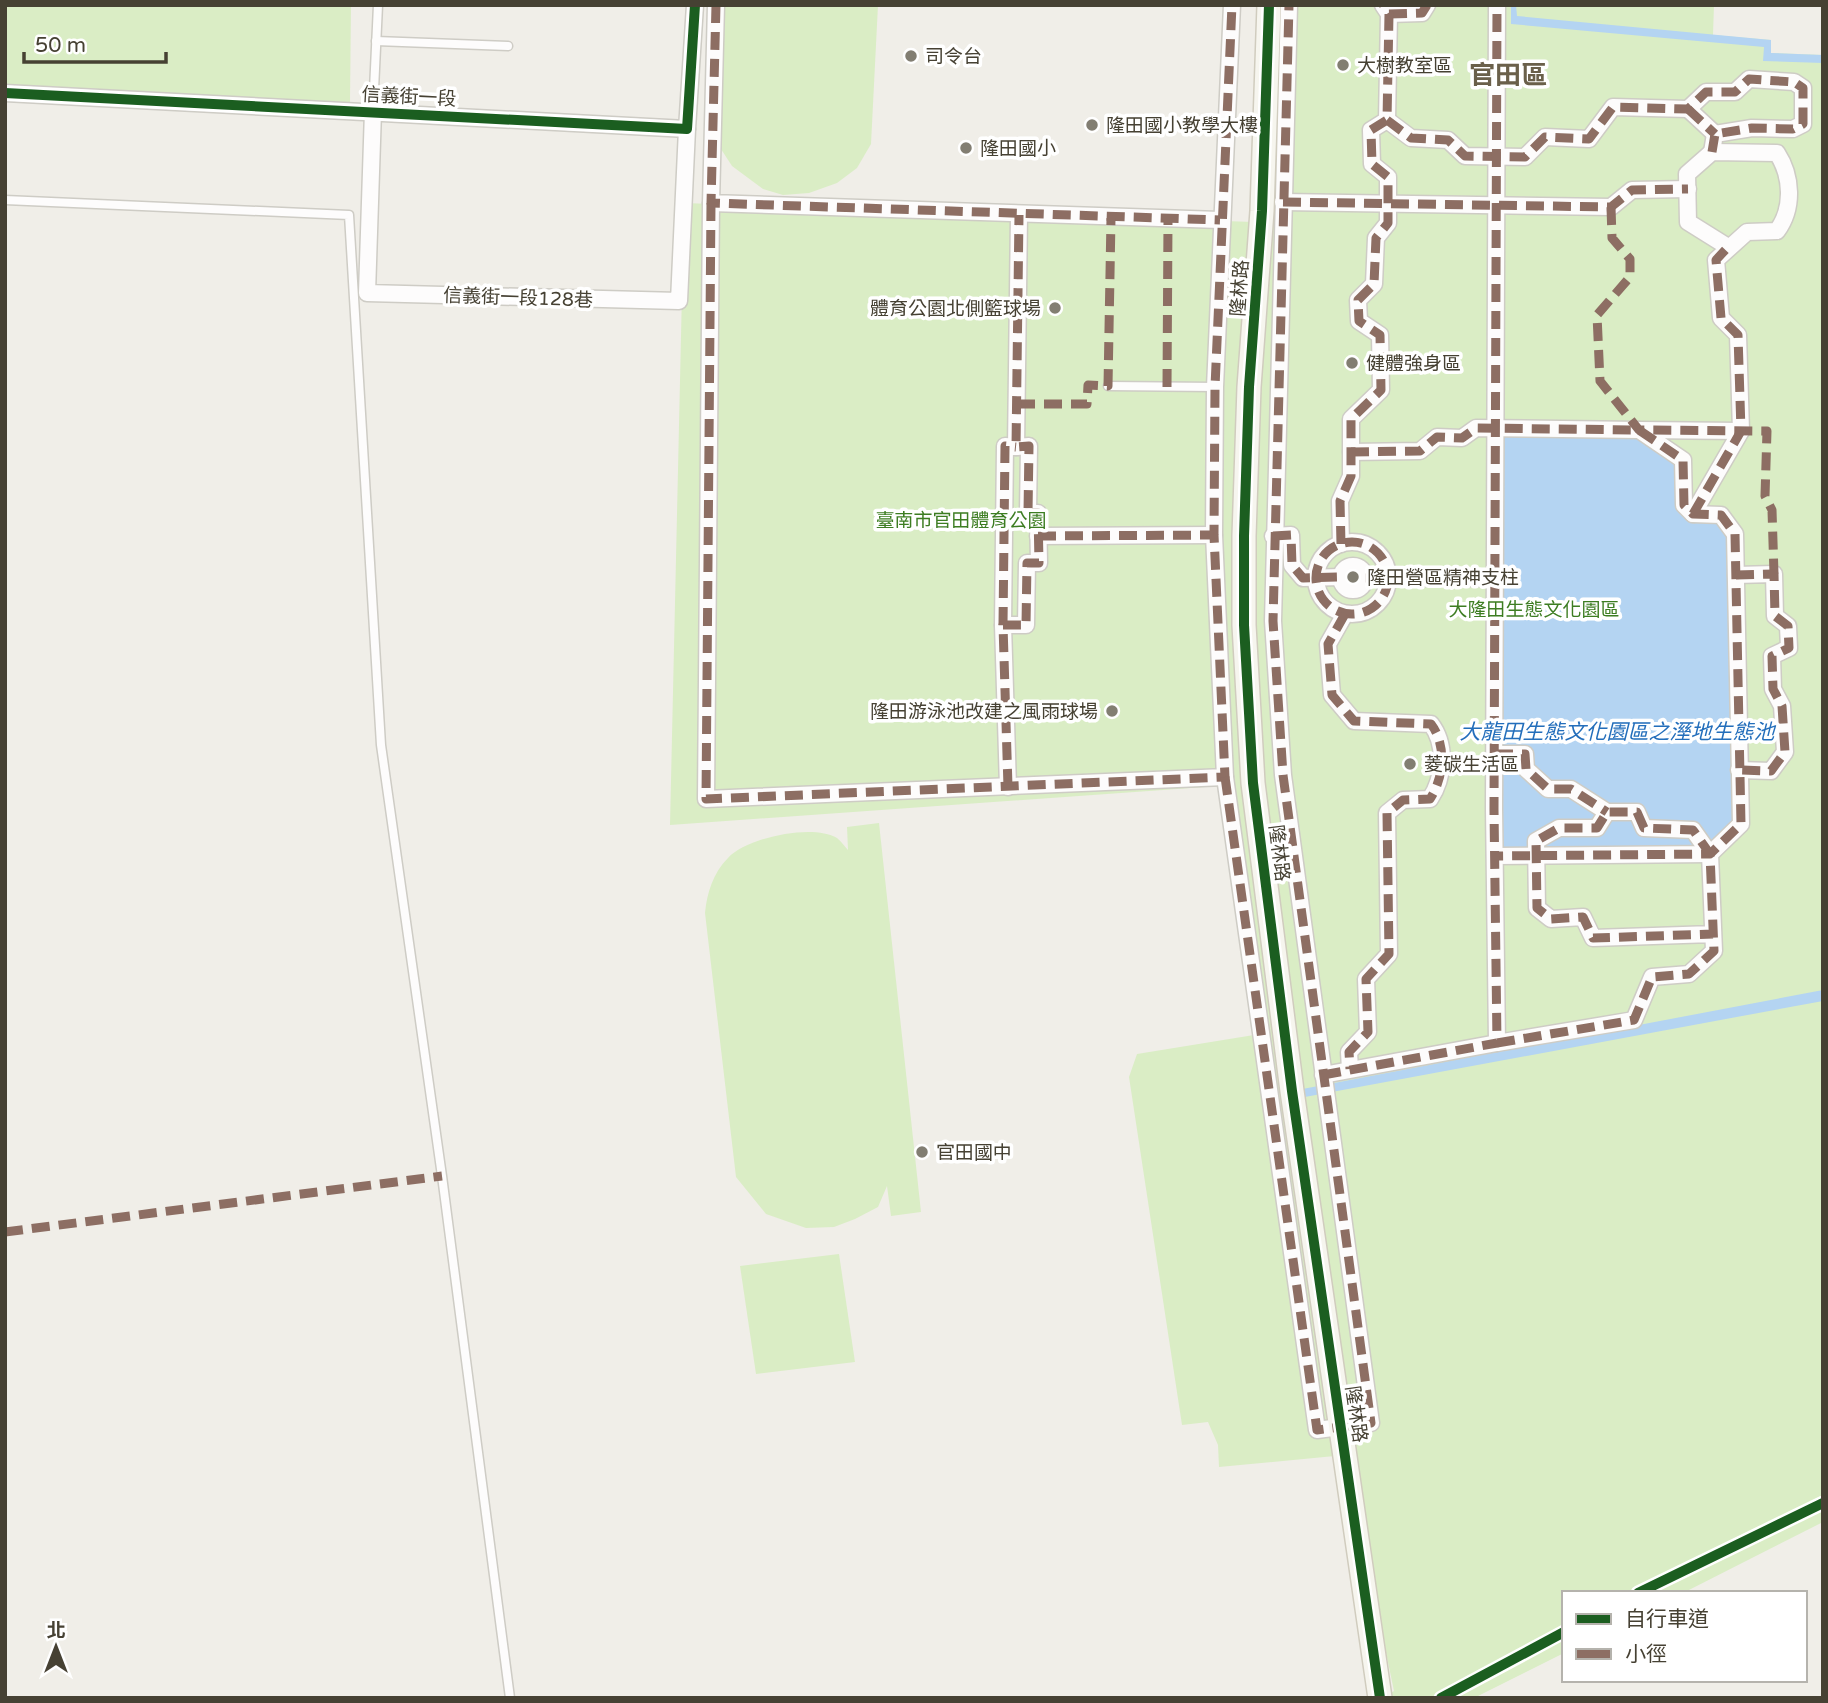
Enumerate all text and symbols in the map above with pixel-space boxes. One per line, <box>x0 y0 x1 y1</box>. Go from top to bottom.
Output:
scale bar <box>24 21 166 65</box>
text: 50 m <box>35 33 86 58</box>
place label: 司令台 <box>925 46 982 68</box>
marker: 司令台 <box>903 48 919 64</box>
place label: 大樹教室區 <box>1357 55 1452 77</box>
marker: 大樹教室區 <box>1335 57 1351 73</box>
district label: 官田區 <box>1469 60 1547 91</box>
street label: 信義街一段 <box>361 84 457 110</box>
place label: 隆田國小教學大樓 <box>1106 115 1258 137</box>
marker: 隆田國小教學大樓 <box>1084 117 1100 133</box>
place label: 隆田國小 <box>980 138 1056 160</box>
marker: 隆田國小 <box>958 140 974 156</box>
street label: 隆林路 <box>1227 259 1253 317</box>
street label: 信義街一段128巷 <box>443 284 593 312</box>
place label: 體育公園北側籃球場 <box>870 298 1041 320</box>
marker: 體育公園北側籃球場 <box>1047 300 1063 316</box>
place label: 健體強身區 <box>1366 353 1461 375</box>
marker: 健體強身區 <box>1344 355 1360 371</box>
park label: 臺南市官田體育公園 <box>875 510 1047 532</box>
place label: 隆田營區精神支柱 <box>1367 567 1519 589</box>
marker: 隆田營區精神支柱 <box>1345 569 1361 585</box>
park label: 大隆田生態文化園區 <box>1448 599 1620 621</box>
place label: 隆田游泳池改建之風雨球場 <box>870 701 1098 723</box>
marker: 隆田游泳池改建之風雨球場 <box>1104 703 1120 719</box>
water label: 大龍田生態文化園區之溼地生態池 <box>1460 720 1776 745</box>
place label: 菱碳生活區 <box>1424 754 1519 776</box>
marker: 菱碳生活區 <box>1402 756 1418 772</box>
street label: 隆林路 <box>1265 823 1293 883</box>
place label: 官田國中 <box>936 1142 1012 1164</box>
marker: 官田國中 <box>914 1144 930 1160</box>
street label: 隆林路 <box>1341 1384 1371 1444</box>
legend <box>1562 1591 1807 1682</box>
text: 自行車道 <box>1625 1607 1709 1632</box>
north arrow <box>21 1612 91 1682</box>
text: 北 <box>46 1620 66 1642</box>
text: 小徑 <box>1625 1642 1667 1667</box>

